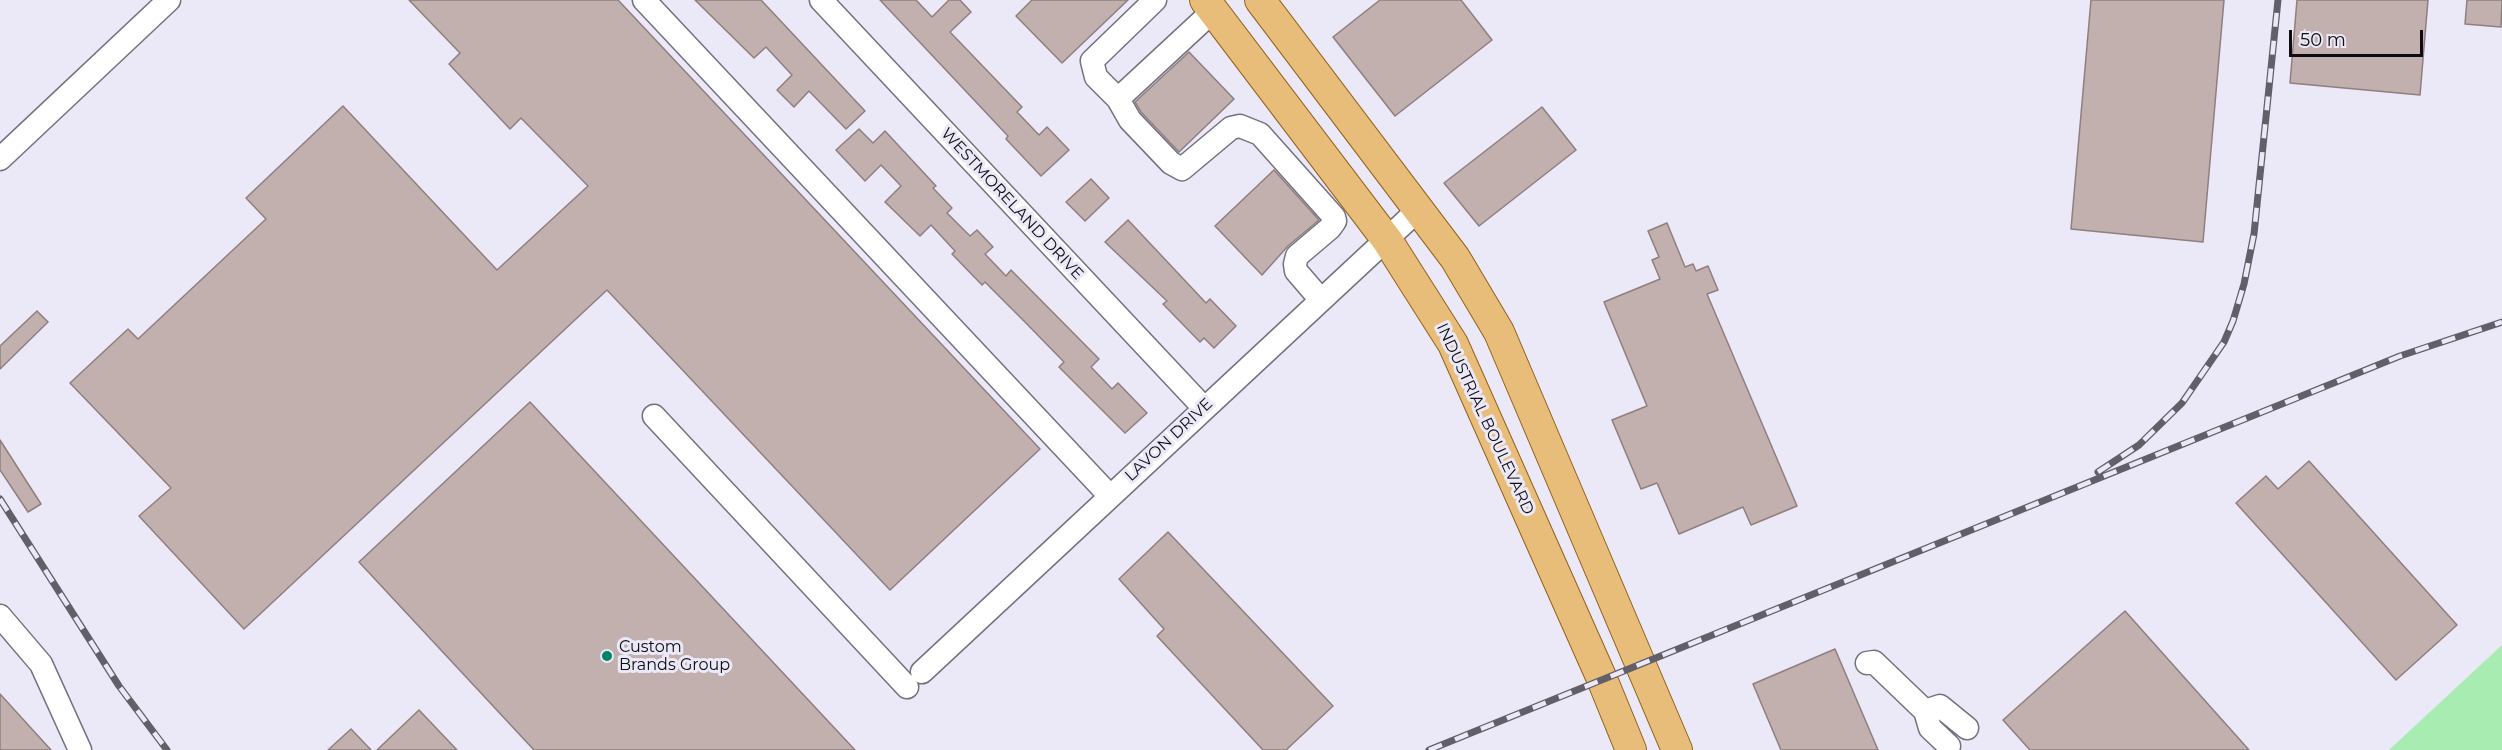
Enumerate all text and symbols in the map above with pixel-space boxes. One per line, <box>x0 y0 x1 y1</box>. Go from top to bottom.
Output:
scale bar <box>2292 18 2426 56</box>
text: 50 m <box>2300 29 2346 51</box>
street label: WESTMORELAND DRIVE <box>937 124 1087 284</box>
street label: INDUSTRIAL BOULEVARD <box>1432 320 1538 518</box>
street label: LAVON DRIVE <box>1121 395 1217 485</box>
place label: Custom Brands Group <box>619 637 730 675</box>
marker: Custom Brands Group <box>600 649 614 663</box>

